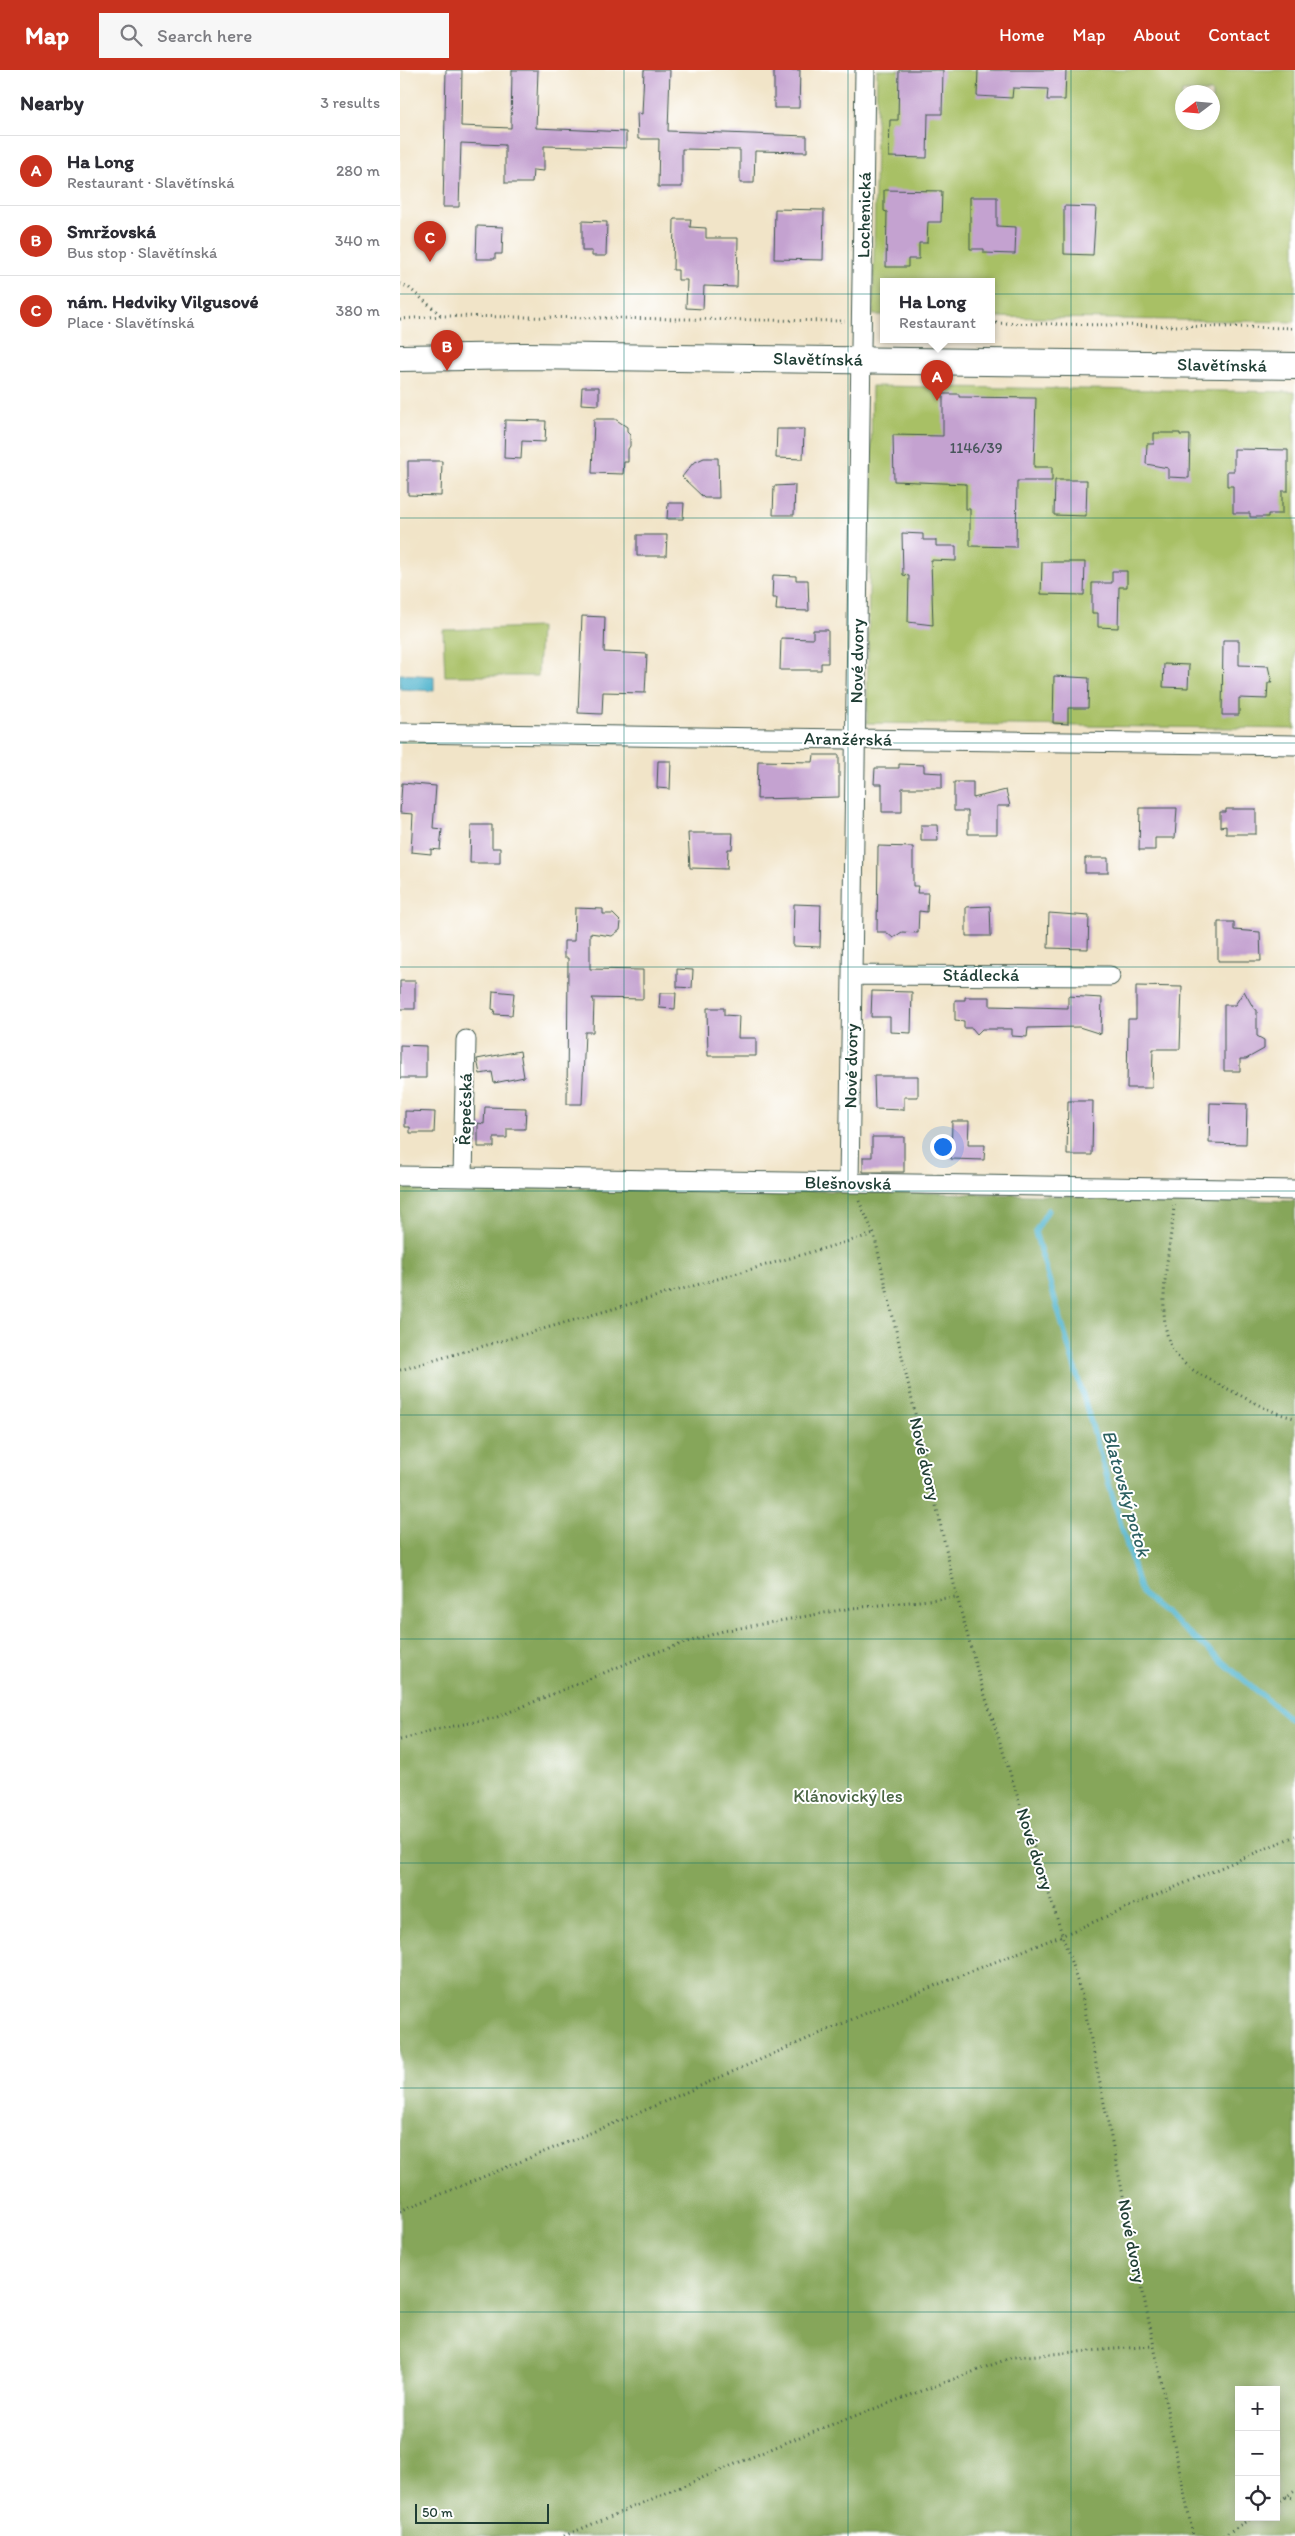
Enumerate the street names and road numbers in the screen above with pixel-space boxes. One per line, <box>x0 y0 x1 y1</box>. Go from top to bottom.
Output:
street label: Lochenická <box>852 171 876 258</box>
street label: Slavětínská <box>773 347 864 371</box>
street label: Slavětínská <box>1177 353 1268 377</box>
street label: Nové dvory <box>845 618 869 704</box>
street label: Aranžérská <box>804 727 893 751</box>
street label: Stádlecká <box>943 964 1020 986</box>
street label: Nové dvory <box>839 1023 863 1109</box>
street label: Řepečská <box>453 1072 477 1145</box>
street label: Blešnovská <box>804 1171 892 1195</box>
street label: Nové dvory <box>905 1415 945 1503</box>
street label: Nové dvory <box>1011 1805 1059 1893</box>
street label: Nové dvory <box>1113 2197 1151 2285</box>

